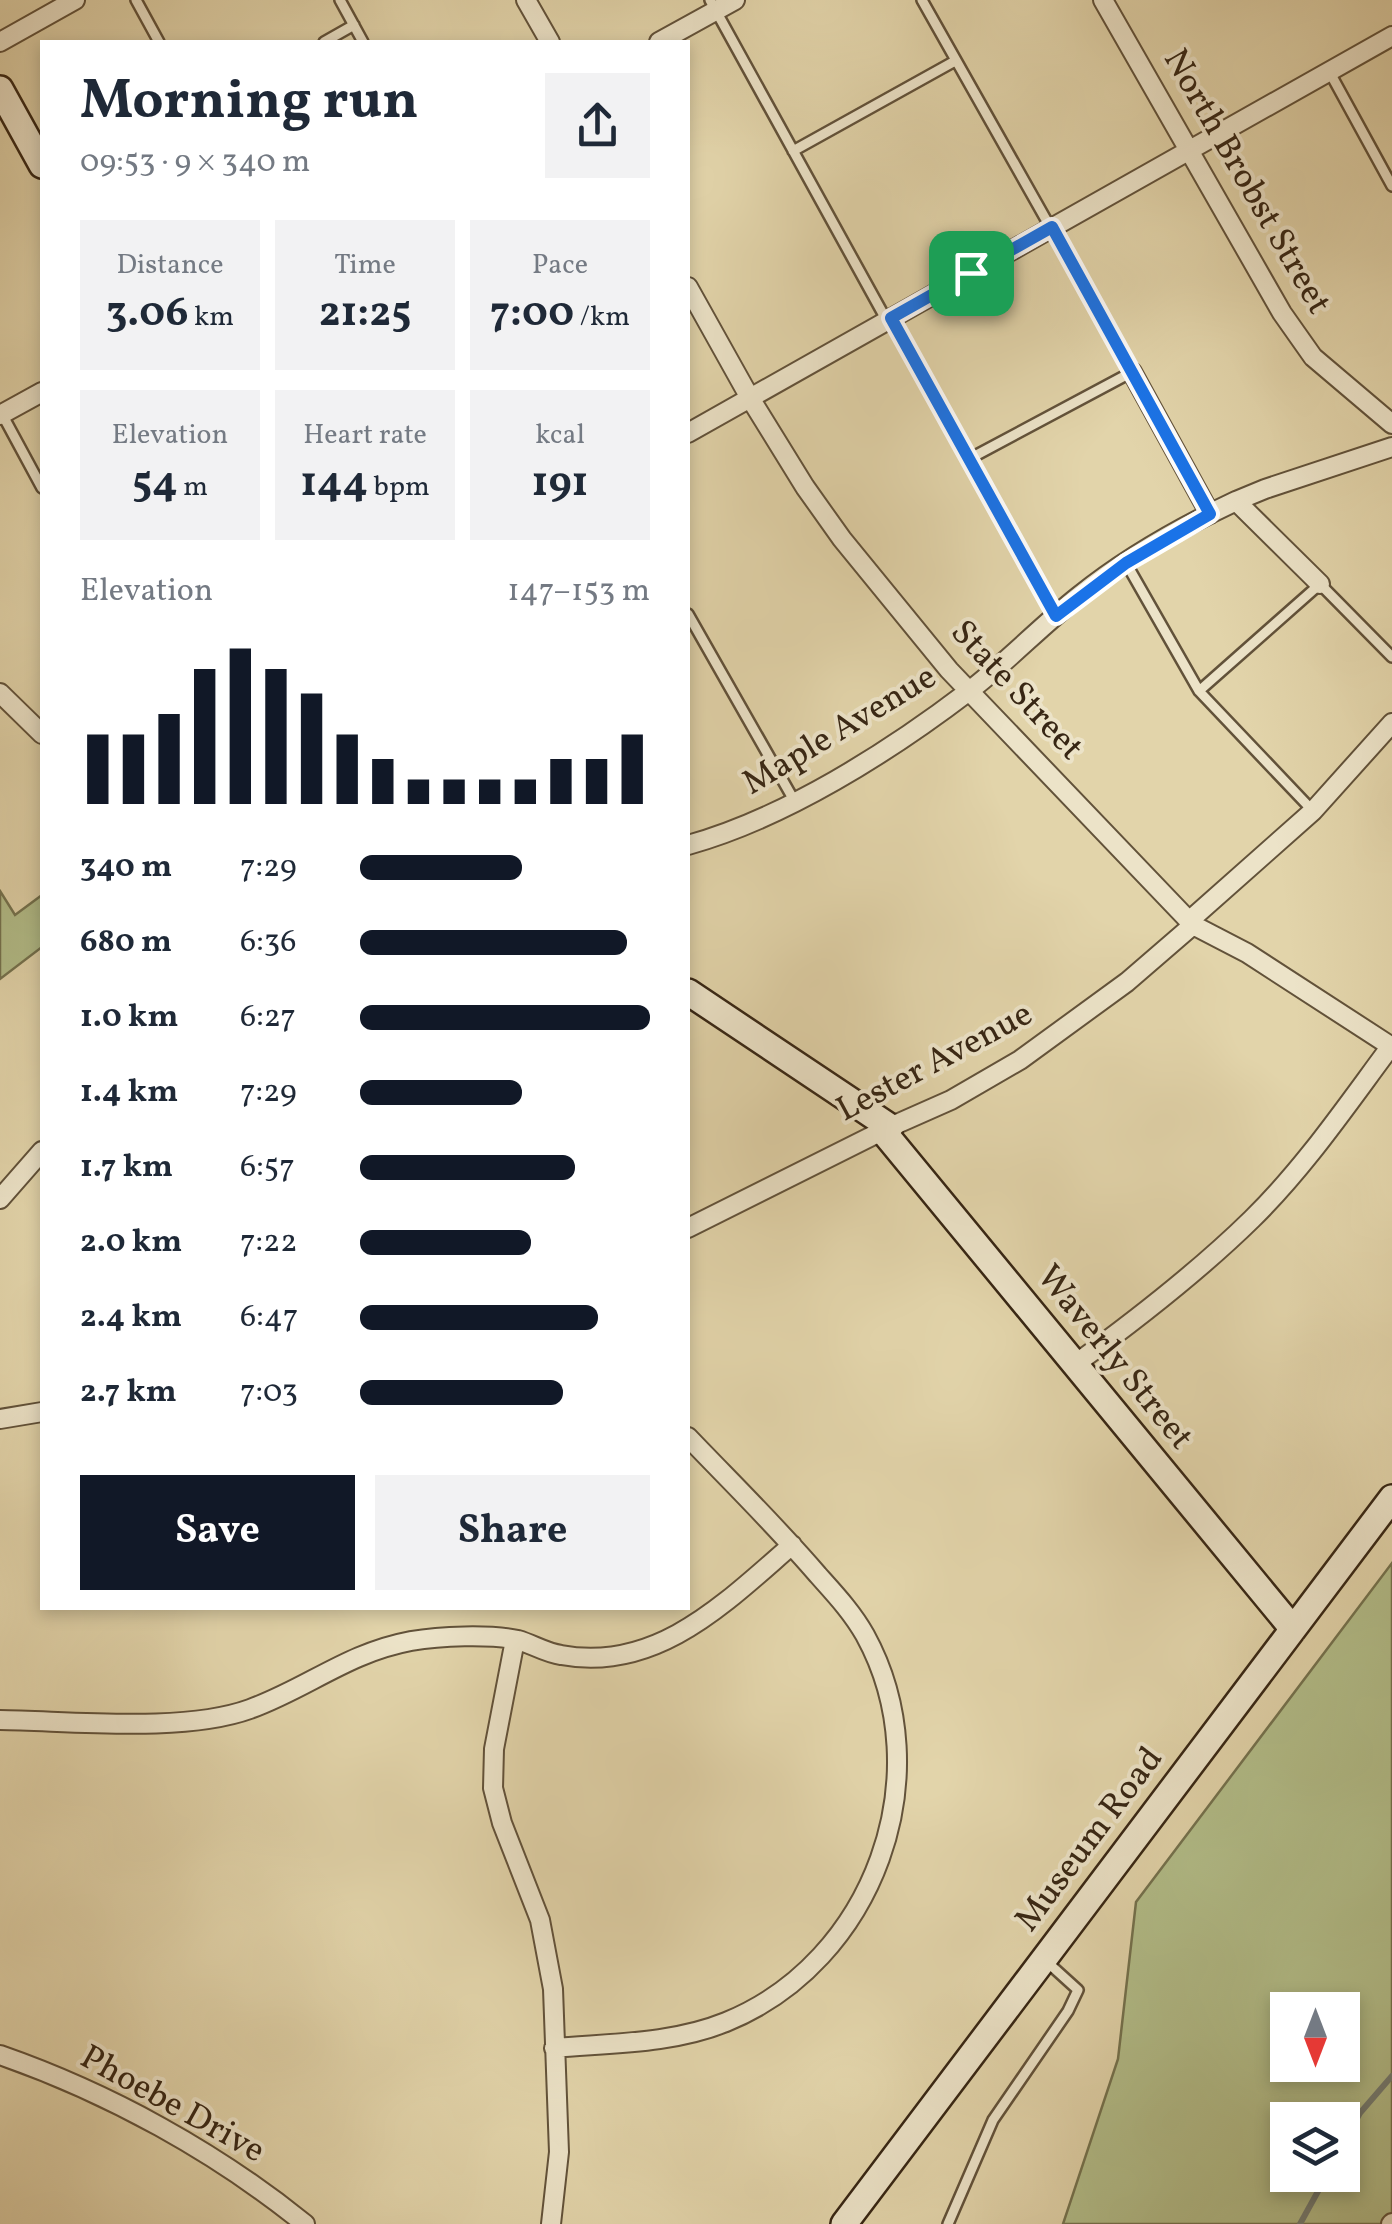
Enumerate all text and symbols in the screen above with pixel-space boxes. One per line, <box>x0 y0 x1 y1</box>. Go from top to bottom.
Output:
street label: North Brobst Street <box>1150 40 1342 324</box>
text: Morning run <box>80 65 419 141</box>
button: share <box>545 73 650 178</box>
text: 09:53 · 9 × 340 m <box>80 141 310 185</box>
pin <box>929 231 1014 316</box>
text: Distance <box>116 246 224 285</box>
text: Time <box>334 246 396 285</box>
text: Pace <box>532 246 588 285</box>
icon: arrive <box>944 246 999 301</box>
text: 3.06 <box>106 285 188 344</box>
text: 21:25 <box>319 285 411 344</box>
text: 7:00 <box>490 285 574 344</box>
text: km <box>188 298 234 337</box>
text: /km <box>574 298 630 337</box>
text: Elevation <box>112 416 228 455</box>
text: Heart rate <box>303 416 427 455</box>
text: kcal <box>535 416 585 455</box>
text: 54 <box>132 455 178 514</box>
text: 144 <box>300 455 368 514</box>
text: 191 <box>532 455 588 514</box>
text: m <box>178 468 208 507</box>
text: bpm <box>368 468 430 507</box>
text: Elevation <box>80 570 213 614</box>
text: 147–153 m <box>507 570 650 614</box>
street label: State Street <box>939 610 1093 772</box>
street label: Maple Avenue <box>734 654 946 808</box>
text: 340 m <box>80 846 172 890</box>
text: 7:29 <box>240 846 297 890</box>
text: 680 m <box>80 921 172 965</box>
text: 6:36 <box>240 921 296 965</box>
street label: Lester Avenue <box>828 991 1042 1135</box>
text: 1.0 km <box>80 996 178 1040</box>
text: 6:27 <box>240 996 296 1040</box>
text: 1.4 km <box>80 1071 178 1115</box>
text: 7:29 <box>240 1071 297 1115</box>
text: 1.7 km <box>80 1146 173 1190</box>
text: 6:57 <box>240 1146 295 1190</box>
text: 2.0 km <box>80 1221 182 1265</box>
text: 7:22 <box>240 1221 297 1265</box>
street label: Waverly Street <box>1024 1255 1204 1461</box>
text: 2.4 km <box>80 1296 182 1340</box>
text: 6:47 <box>240 1296 298 1340</box>
text: 2.7 km <box>80 1371 177 1415</box>
text: 7:03 <box>240 1371 298 1415</box>
button: Save <box>80 1475 355 1590</box>
button: Share <box>375 1475 650 1590</box>
street label: Museum Road <box>1005 1738 1175 1942</box>
north arrow <box>1270 1992 1360 2082</box>
map controls <box>1270 1992 1360 2192</box>
street label: Phoebe Drive <box>71 2034 273 2176</box>
button: layers <box>1270 2102 1360 2192</box>

